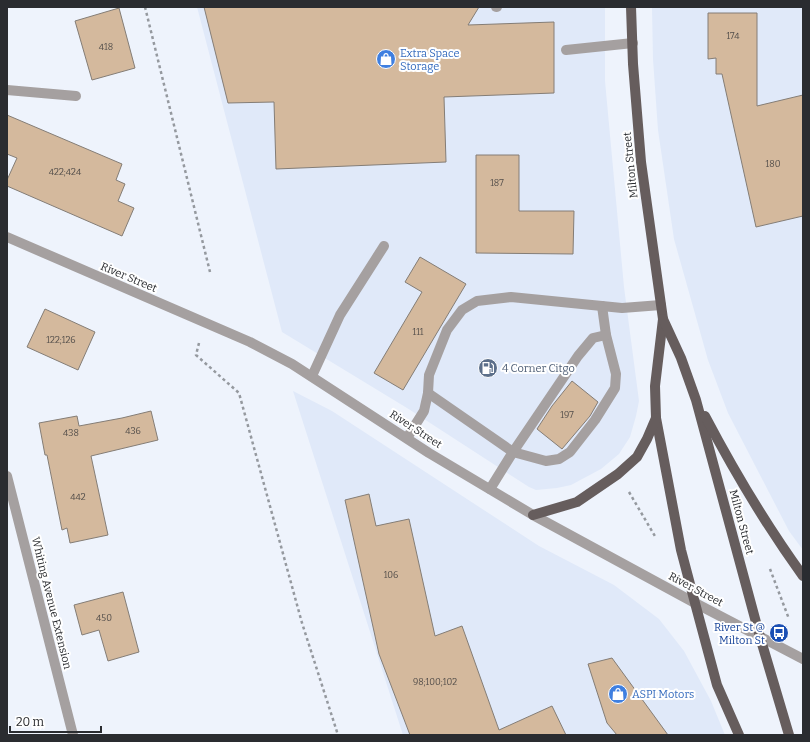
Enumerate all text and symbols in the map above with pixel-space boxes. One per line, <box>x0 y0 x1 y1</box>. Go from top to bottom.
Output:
house number: 174 <box>726 31 740 41</box>
house number: 418 <box>99 42 113 52</box>
place label: Extra Space Storage <box>400 47 459 73</box>
shop icon: Extra Space Storage <box>375 48 397 70</box>
street label: Milton Street <box>621 131 640 199</box>
house number: 180 <box>766 159 781 169</box>
house number: 422;424 <box>49 167 82 177</box>
house number: 187 <box>490 178 504 188</box>
street label: River Street <box>99 260 159 295</box>
house number: 111 <box>413 327 424 337</box>
house number: 122;126 <box>46 335 76 345</box>
fuel station icon: 4 Corner Citgo <box>477 357 499 379</box>
place label: 4 Corner Citgo <box>502 362 575 375</box>
street label: River Street <box>387 408 444 451</box>
house number: 197 <box>560 410 574 420</box>
house number: 436 <box>125 426 141 436</box>
house number: 438 <box>63 428 79 438</box>
street label: Milton Street <box>727 488 756 556</box>
house number: 442 <box>70 492 86 502</box>
street label: Whiting Avenue Extension <box>29 536 74 671</box>
house number: 106 <box>384 570 398 580</box>
street label: River Street <box>666 570 725 609</box>
house number: 450 <box>96 613 112 623</box>
place label: River St @ Milton St <box>714 621 765 647</box>
bus stop icon: River St @ Milton St <box>768 622 790 644</box>
house number: 98;100;102 <box>413 677 457 687</box>
shop icon: ASPI Motors <box>607 683 629 705</box>
place label: ASPI Motors <box>632 688 694 701</box>
scale bar <box>10 708 101 734</box>
text: 20 m <box>16 715 45 729</box>

